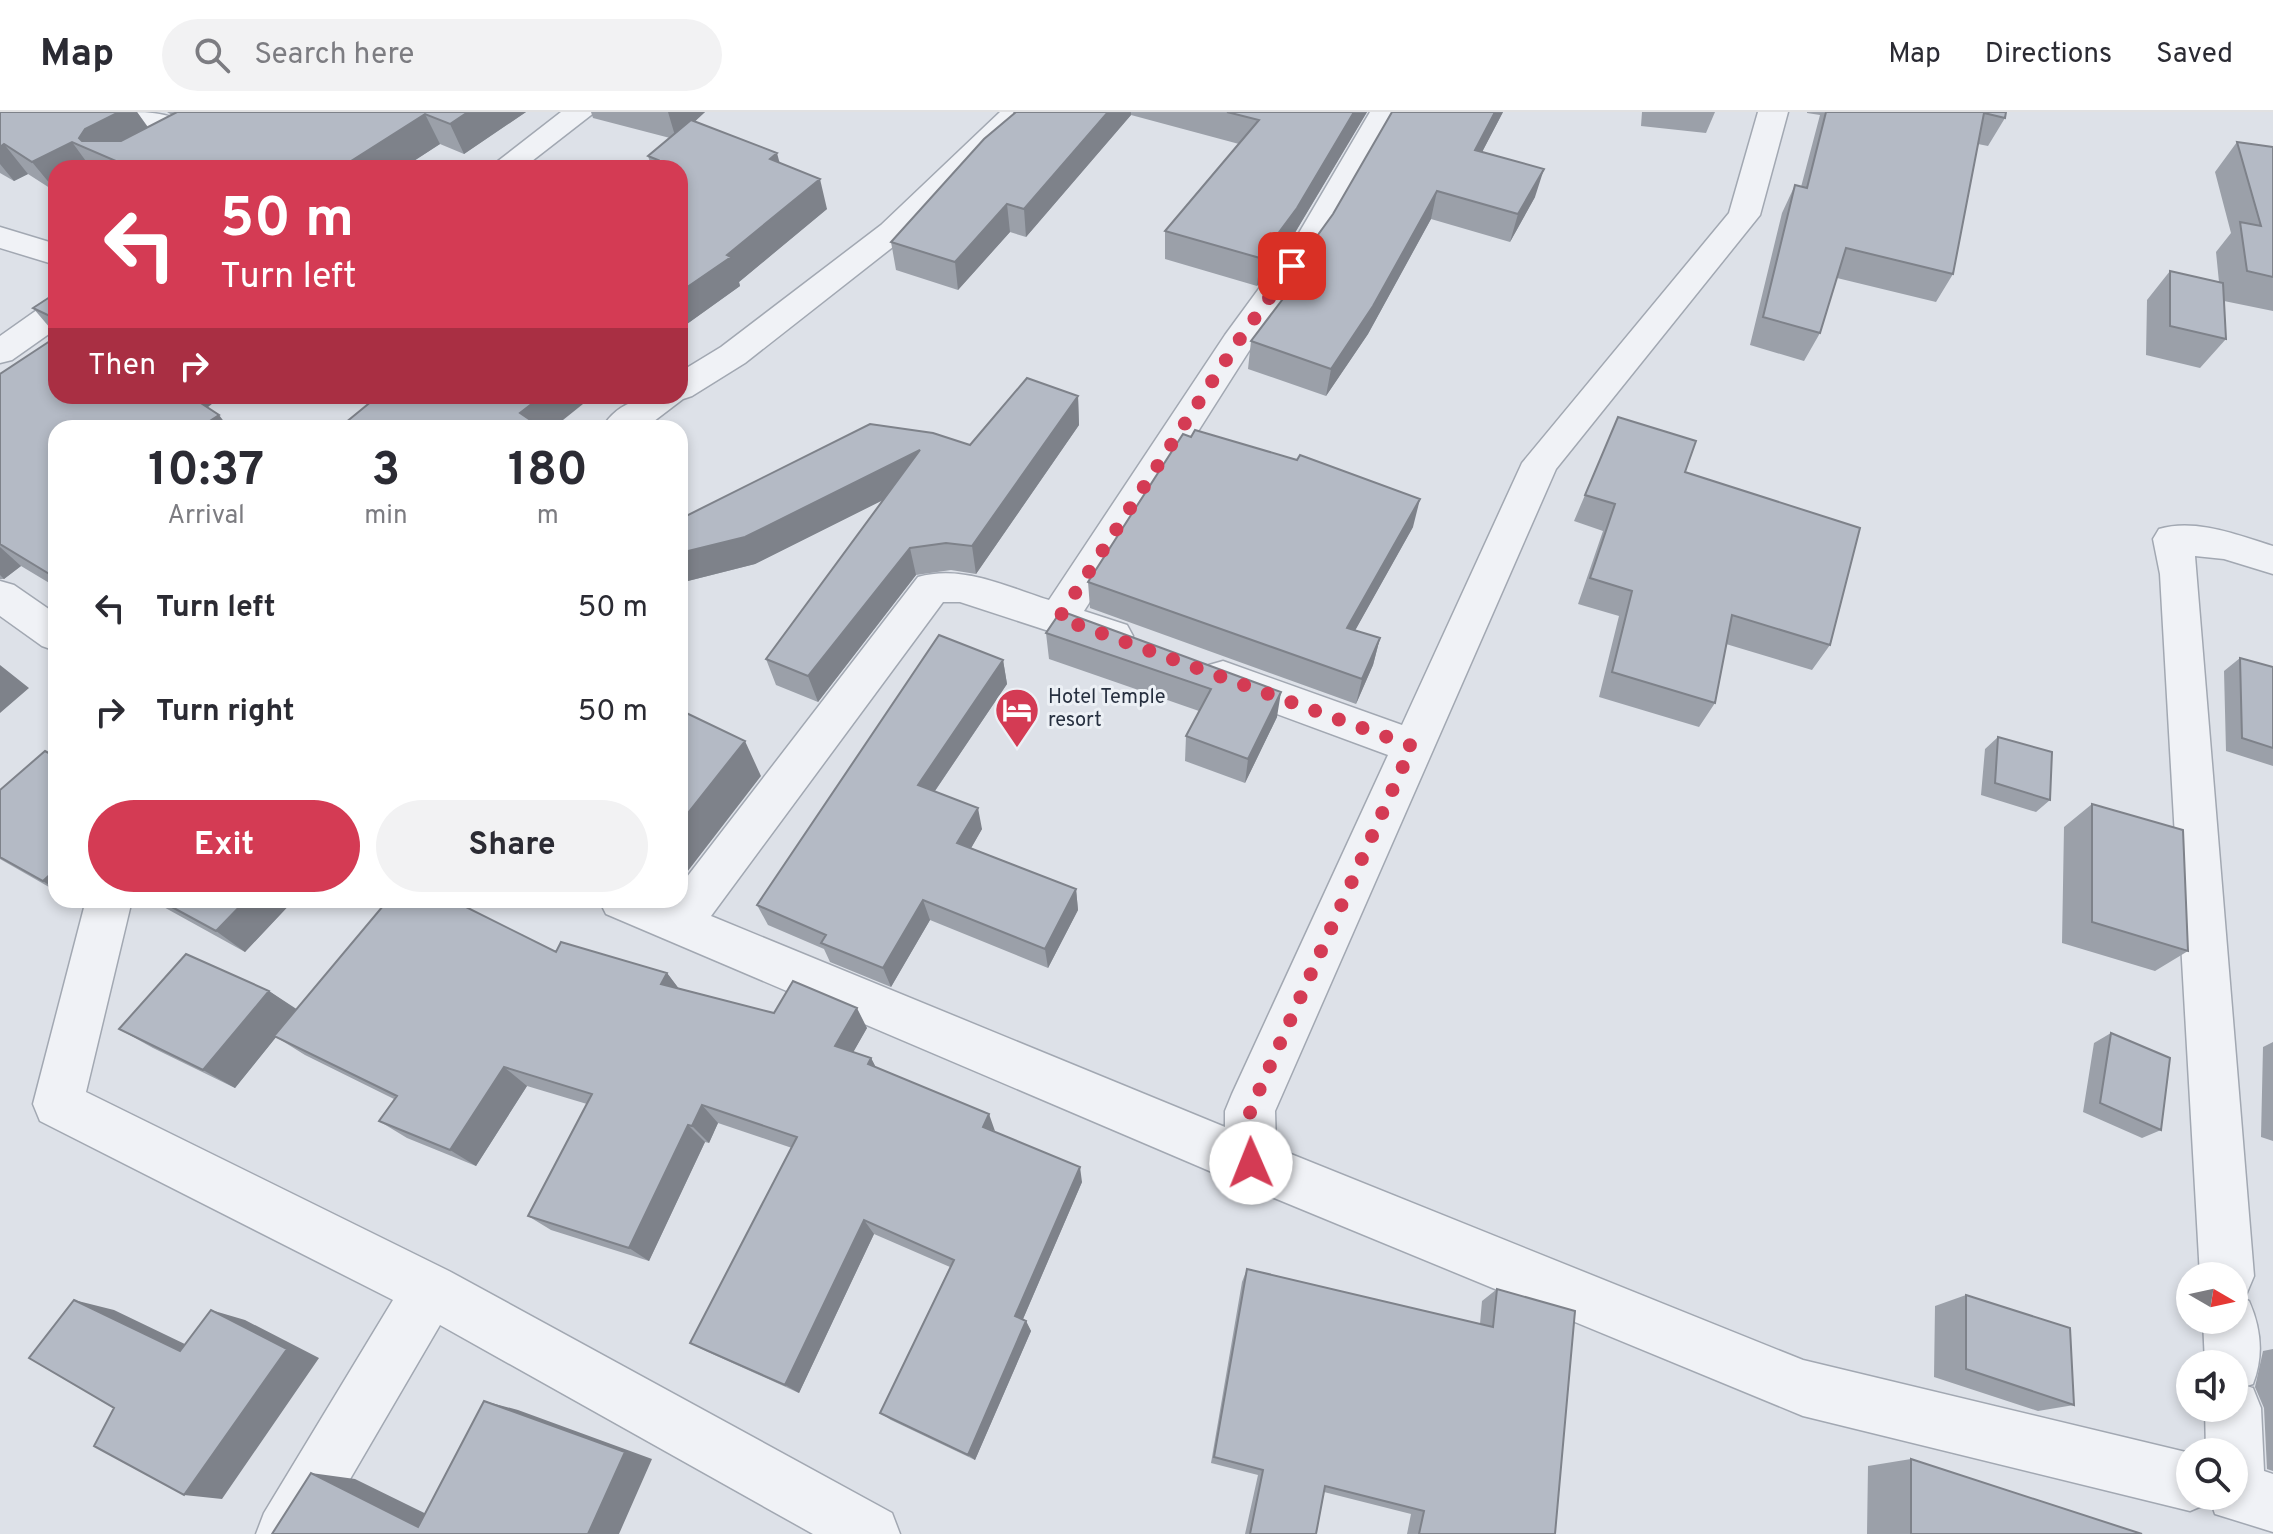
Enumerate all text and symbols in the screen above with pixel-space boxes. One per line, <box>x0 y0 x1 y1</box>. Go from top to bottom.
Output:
search box <box>162 19 722 91</box>
text: Map <box>40 31 114 80</box>
icon: search <box>190 33 234 77</box>
text: Search here <box>254 37 414 74</box>
text: Map <box>1888 37 1941 73</box>
text: Directions <box>1985 37 2112 73</box>
text: Saved <box>2156 37 2233 73</box>
text: 50 m <box>220 186 354 256</box>
icon: left <box>88 192 192 296</box>
pin <box>1258 232 1326 300</box>
icon: arrive <box>1270 244 1314 288</box>
text: Turn left <box>220 255 357 301</box>
icon: right <box>172 344 216 388</box>
text: Then <box>88 348 156 385</box>
text: 10:37 <box>148 442 264 502</box>
text: 3 <box>372 442 400 502</box>
text: 180 <box>508 442 588 502</box>
text: Arrival <box>167 500 245 533</box>
text: min <box>364 500 408 533</box>
text: m <box>537 500 559 533</box>
icon: left <box>88 586 132 630</box>
text: Turn left <box>156 590 276 627</box>
text: 50 m <box>578 590 648 627</box>
place label: Hotel Temple resort <box>1048 685 1166 734</box>
hotel icon: Hotel Temple resort <box>993 686 1041 749</box>
icon: right <box>88 690 132 734</box>
text: Turn right <box>156 694 294 731</box>
text: 50 m <box>578 694 648 731</box>
button: Exit <box>88 800 360 892</box>
button: Share <box>376 800 648 892</box>
position arrow <box>1209 1121 1293 1205</box>
north arrow <box>2176 1262 2248 1334</box>
map controls <box>2176 1262 2248 1510</box>
button: sound <box>2176 1350 2248 1422</box>
button: search <box>2176 1438 2248 1510</box>

